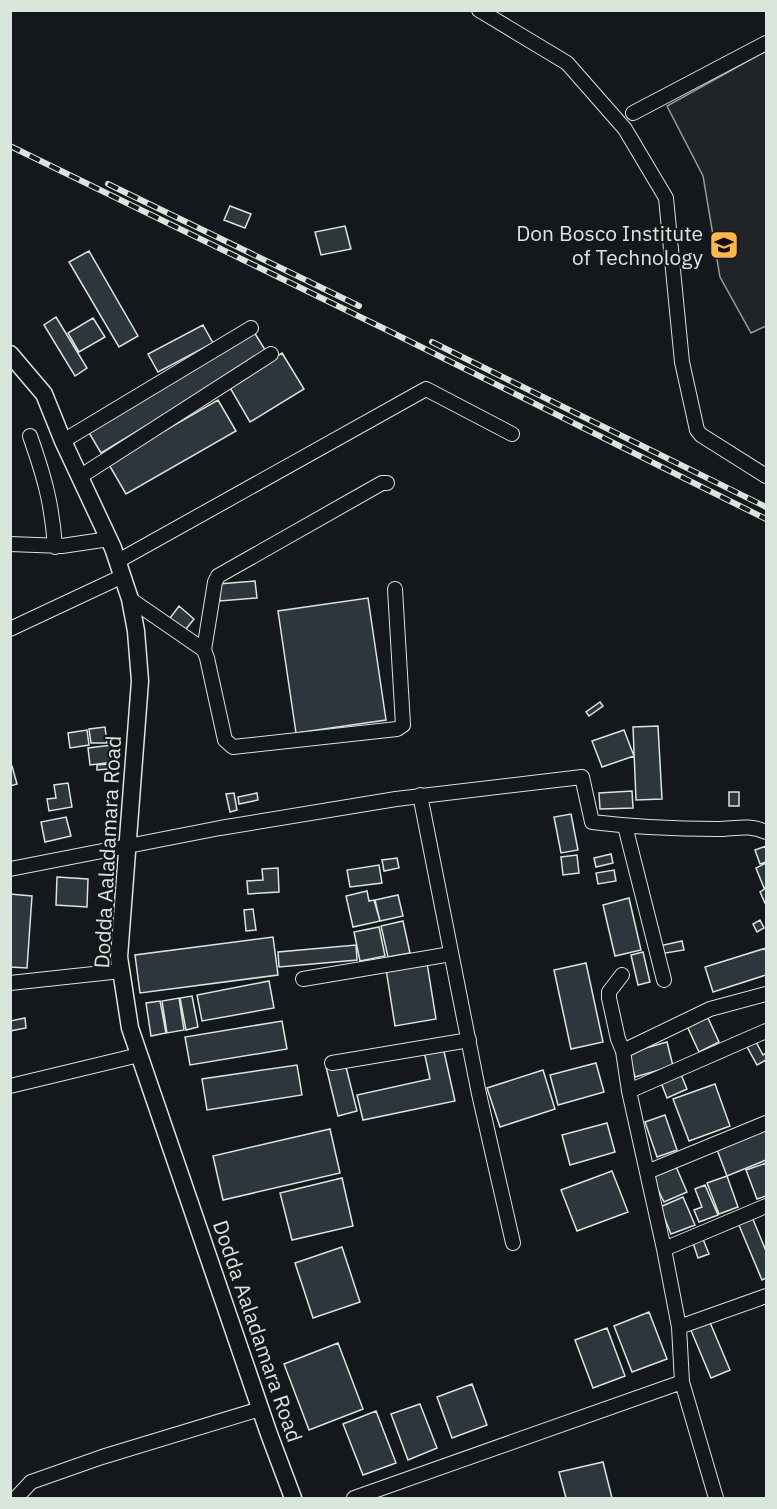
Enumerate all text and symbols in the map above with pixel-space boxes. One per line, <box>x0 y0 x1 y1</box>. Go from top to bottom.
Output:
place label: Don Bosco Institute of Technology <box>516 219 704 271</box>
school or university icon: Don Bosco Institute of Technology <box>708 229 740 261</box>
street label: Dodda Aaladamara Road <box>87 735 127 969</box>
street label: Dodda Aaladamara Road <box>207 1216 309 1446</box>

